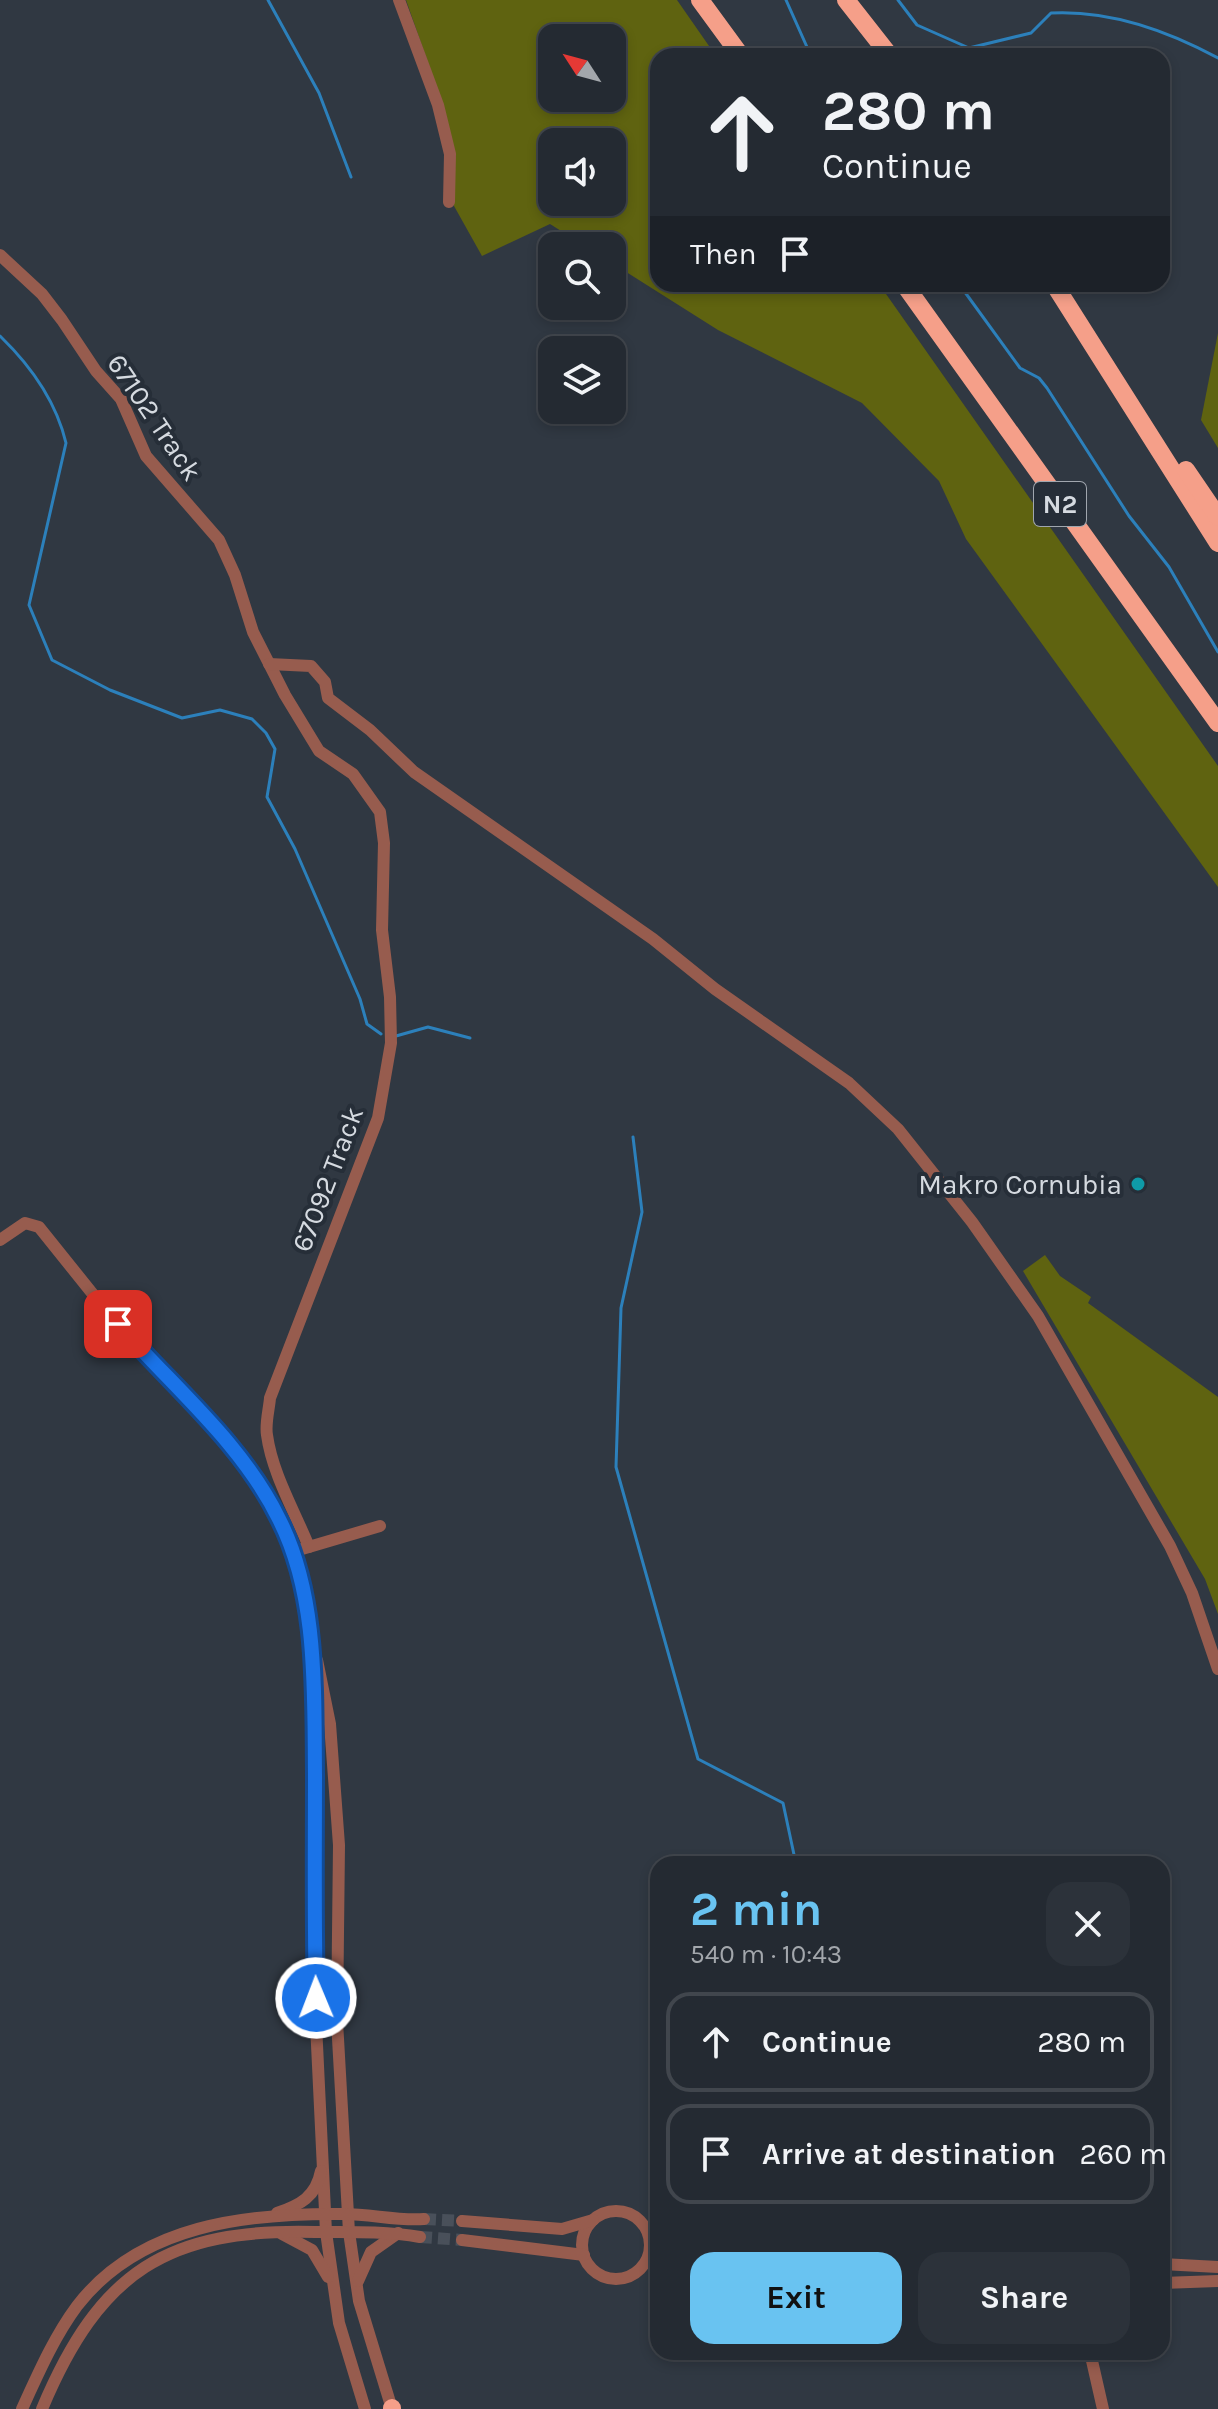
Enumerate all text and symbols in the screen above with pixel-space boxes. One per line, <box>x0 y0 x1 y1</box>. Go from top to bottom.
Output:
north arrow <box>538 24 626 112</box>
map controls <box>538 24 626 424</box>
text: 280 m <box>822 78 995 143</box>
icon: ahead <box>690 80 794 184</box>
button: sound <box>538 128 626 216</box>
text: Continue <box>822 145 972 187</box>
button: search <box>538 232 626 320</box>
icon: arrive <box>773 232 817 276</box>
text: Then <box>690 236 757 272</box>
button: layers <box>538 336 626 424</box>
street label: 67102 Track <box>100 348 209 487</box>
road number: N2 <box>1034 482 1086 526</box>
street label: 67092 Track <box>285 1102 370 1256</box>
place label: Makro Cornubia <box>918 1168 1122 1201</box>
marker: Makro Cornubia <box>1129 1175 1147 1193</box>
pin <box>84 1290 152 1358</box>
icon: arrive <box>96 1302 140 1346</box>
text: 2 min <box>690 1881 822 1937</box>
button: close <box>1046 1882 1130 1966</box>
text: 540 m · 10:43 <box>690 1939 842 1970</box>
position arrow <box>274 1956 358 2040</box>
icon: ahead <box>694 2020 738 2064</box>
text: Continue <box>762 2024 892 2060</box>
text: 280 m <box>1037 2024 1126 2060</box>
icon: arrive <box>694 2132 738 2176</box>
text: Arrive at destination <box>762 2136 1056 2172</box>
text: 260 m <box>1080 2136 1167 2172</box>
button: Exit <box>690 2252 902 2344</box>
button: Share <box>918 2252 1130 2344</box>

